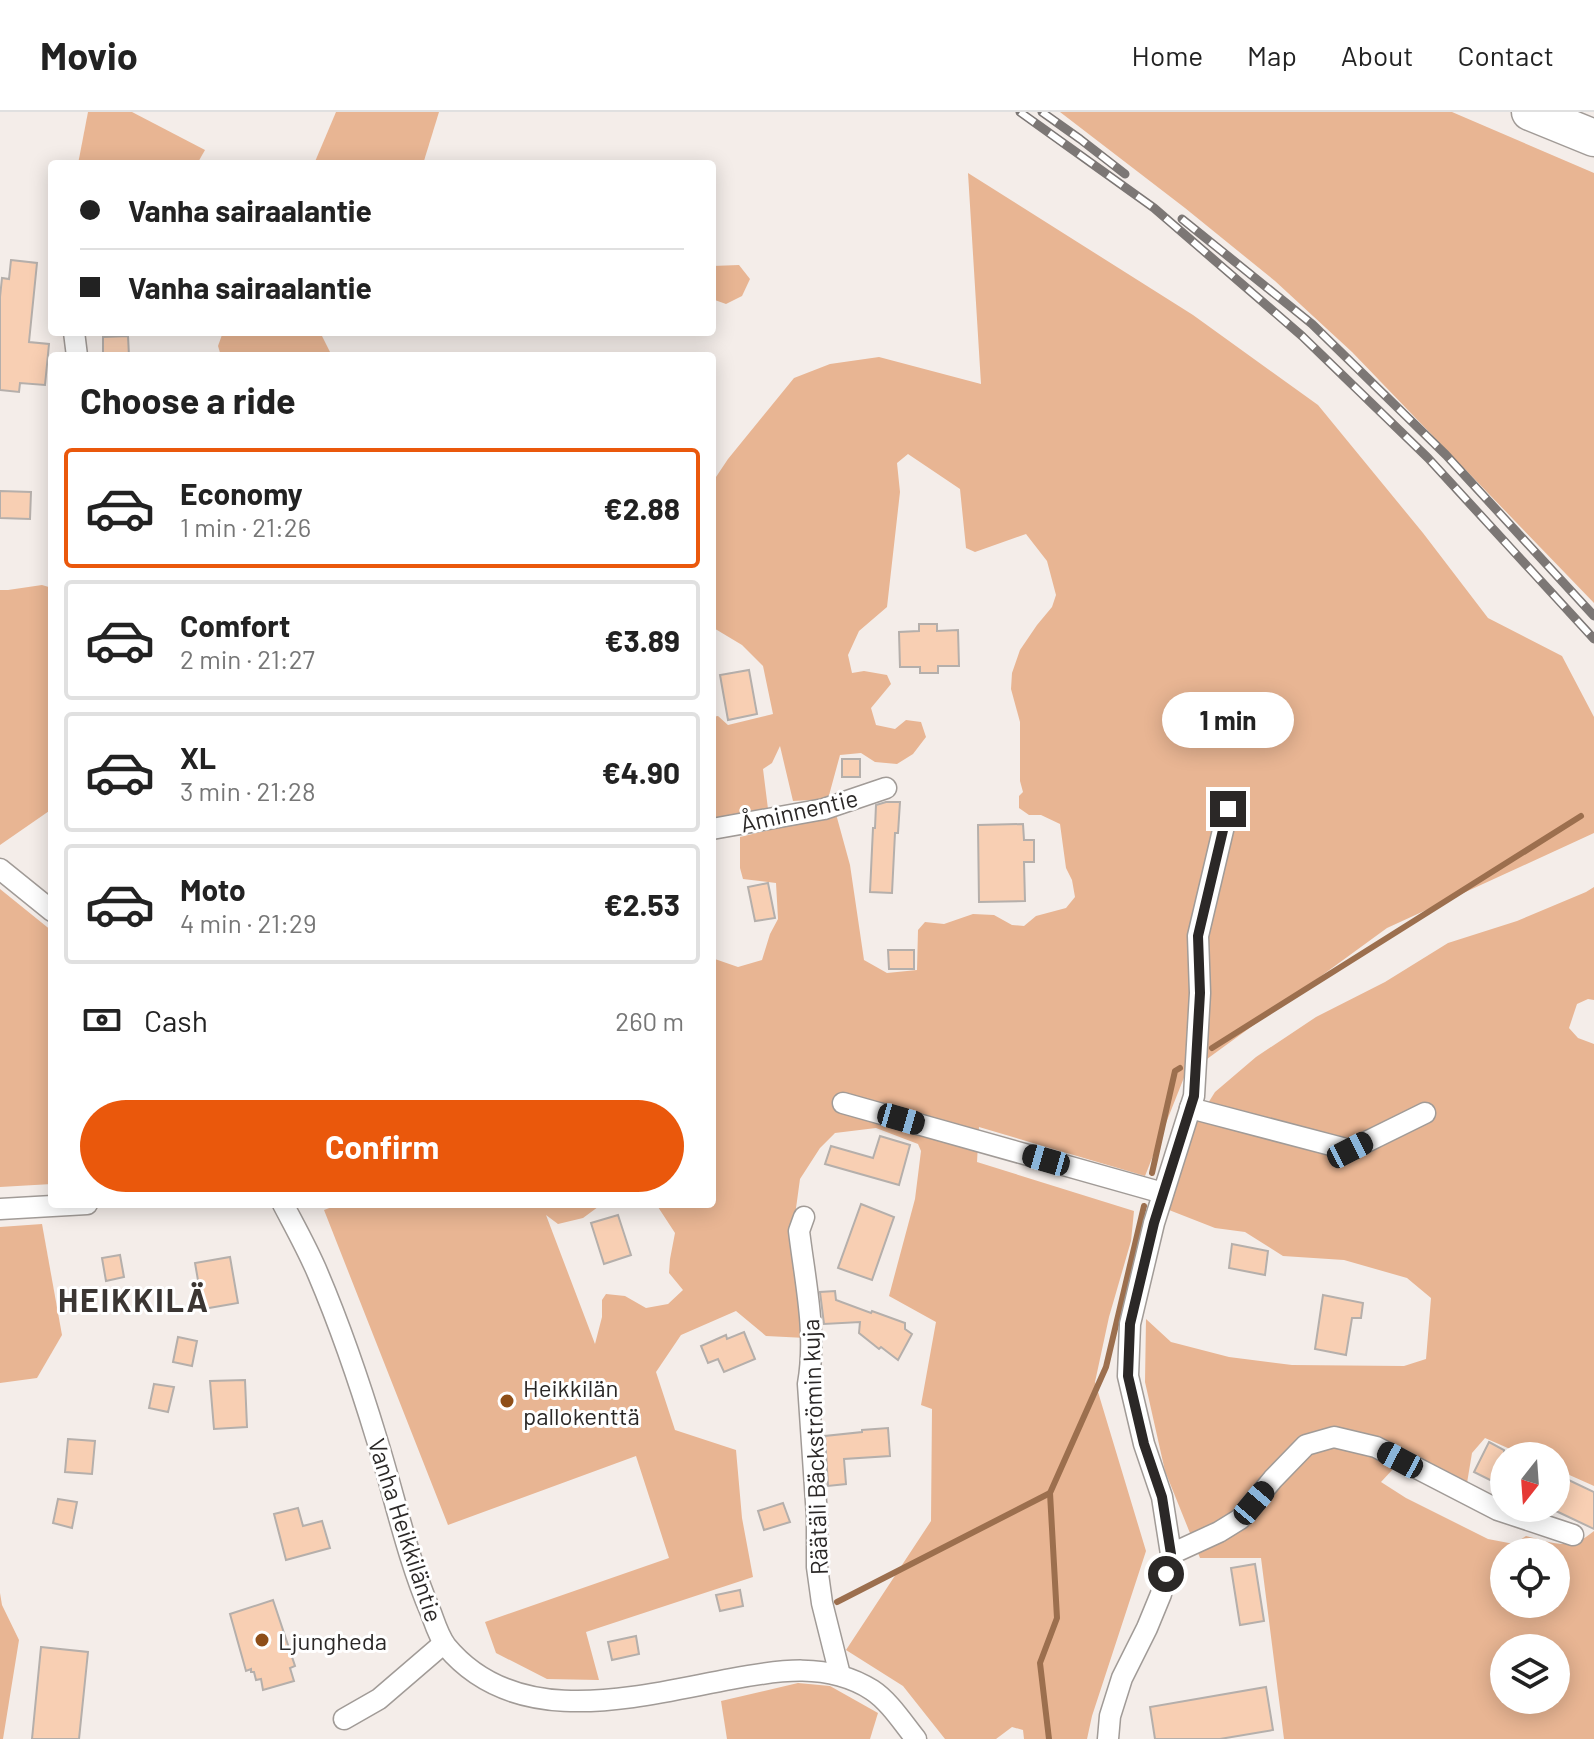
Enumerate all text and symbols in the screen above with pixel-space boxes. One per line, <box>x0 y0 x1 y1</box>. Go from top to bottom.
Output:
text: Movio <box>40 32 138 78</box>
text: Home <box>1132 38 1203 72</box>
text: Map <box>1247 38 1297 72</box>
text: About <box>1341 38 1413 72</box>
text: Contact <box>1457 38 1554 72</box>
text: Vanha sairaalantie <box>128 192 372 228</box>
text: Vanha sairaalantie <box>128 269 372 305</box>
text: Choose a ride <box>80 378 296 421</box>
icon: car <box>84 472 156 544</box>
text: Economy <box>180 475 303 511</box>
text: €2.88 <box>604 490 680 526</box>
text: 1 min · 21:26 <box>180 511 311 542</box>
icon: car <box>84 604 156 676</box>
text: Comfort <box>180 607 290 643</box>
text: €3.89 <box>605 622 680 658</box>
text: 2 min · 21:27 <box>180 643 315 674</box>
callout: 1 min <box>1162 693 1294 749</box>
text: 1 min <box>1200 704 1256 735</box>
icon: car <box>84 736 156 808</box>
text: XL <box>180 739 216 775</box>
text: €4.90 <box>602 754 680 790</box>
text: 3 min · 21:28 <box>180 775 316 806</box>
street label: Åminnentie <box>737 782 861 838</box>
route end <box>1210 791 1246 827</box>
icon: car <box>84 868 156 940</box>
text: Moto <box>180 871 246 907</box>
text: €2.53 <box>604 886 680 922</box>
text: 4 min · 21:29 <box>180 907 317 938</box>
icon: cash <box>80 998 124 1042</box>
text: Cash <box>144 1002 208 1038</box>
text: 260 m <box>615 1005 684 1036</box>
button: Confirm <box>80 1100 684 1192</box>
car <box>875 1101 927 1137</box>
car <box>1323 1128 1377 1172</box>
car <box>1020 1142 1072 1178</box>
district label: HEIKKILÄ <box>58 1280 210 1318</box>
street label: Räätäli Bäckströmin kuja <box>795 1318 833 1576</box>
place label: Heikkilän pallokenttä <box>523 1373 640 1430</box>
marker: Heikkilän pallokenttä <box>498 1392 516 1410</box>
street label: Vanha Heikkiläntie <box>363 1435 449 1625</box>
car <box>1373 1438 1427 1482</box>
north arrow <box>1490 1442 1570 1522</box>
map controls <box>1490 1442 1570 1714</box>
car <box>1229 1477 1279 1529</box>
button: locate <box>1490 1538 1570 1618</box>
route start <box>1148 1556 1184 1592</box>
place label: Ljungheda <box>278 1626 387 1655</box>
marker: Ljungheda <box>253 1631 271 1649</box>
button: layers <box>1490 1634 1570 1714</box>

